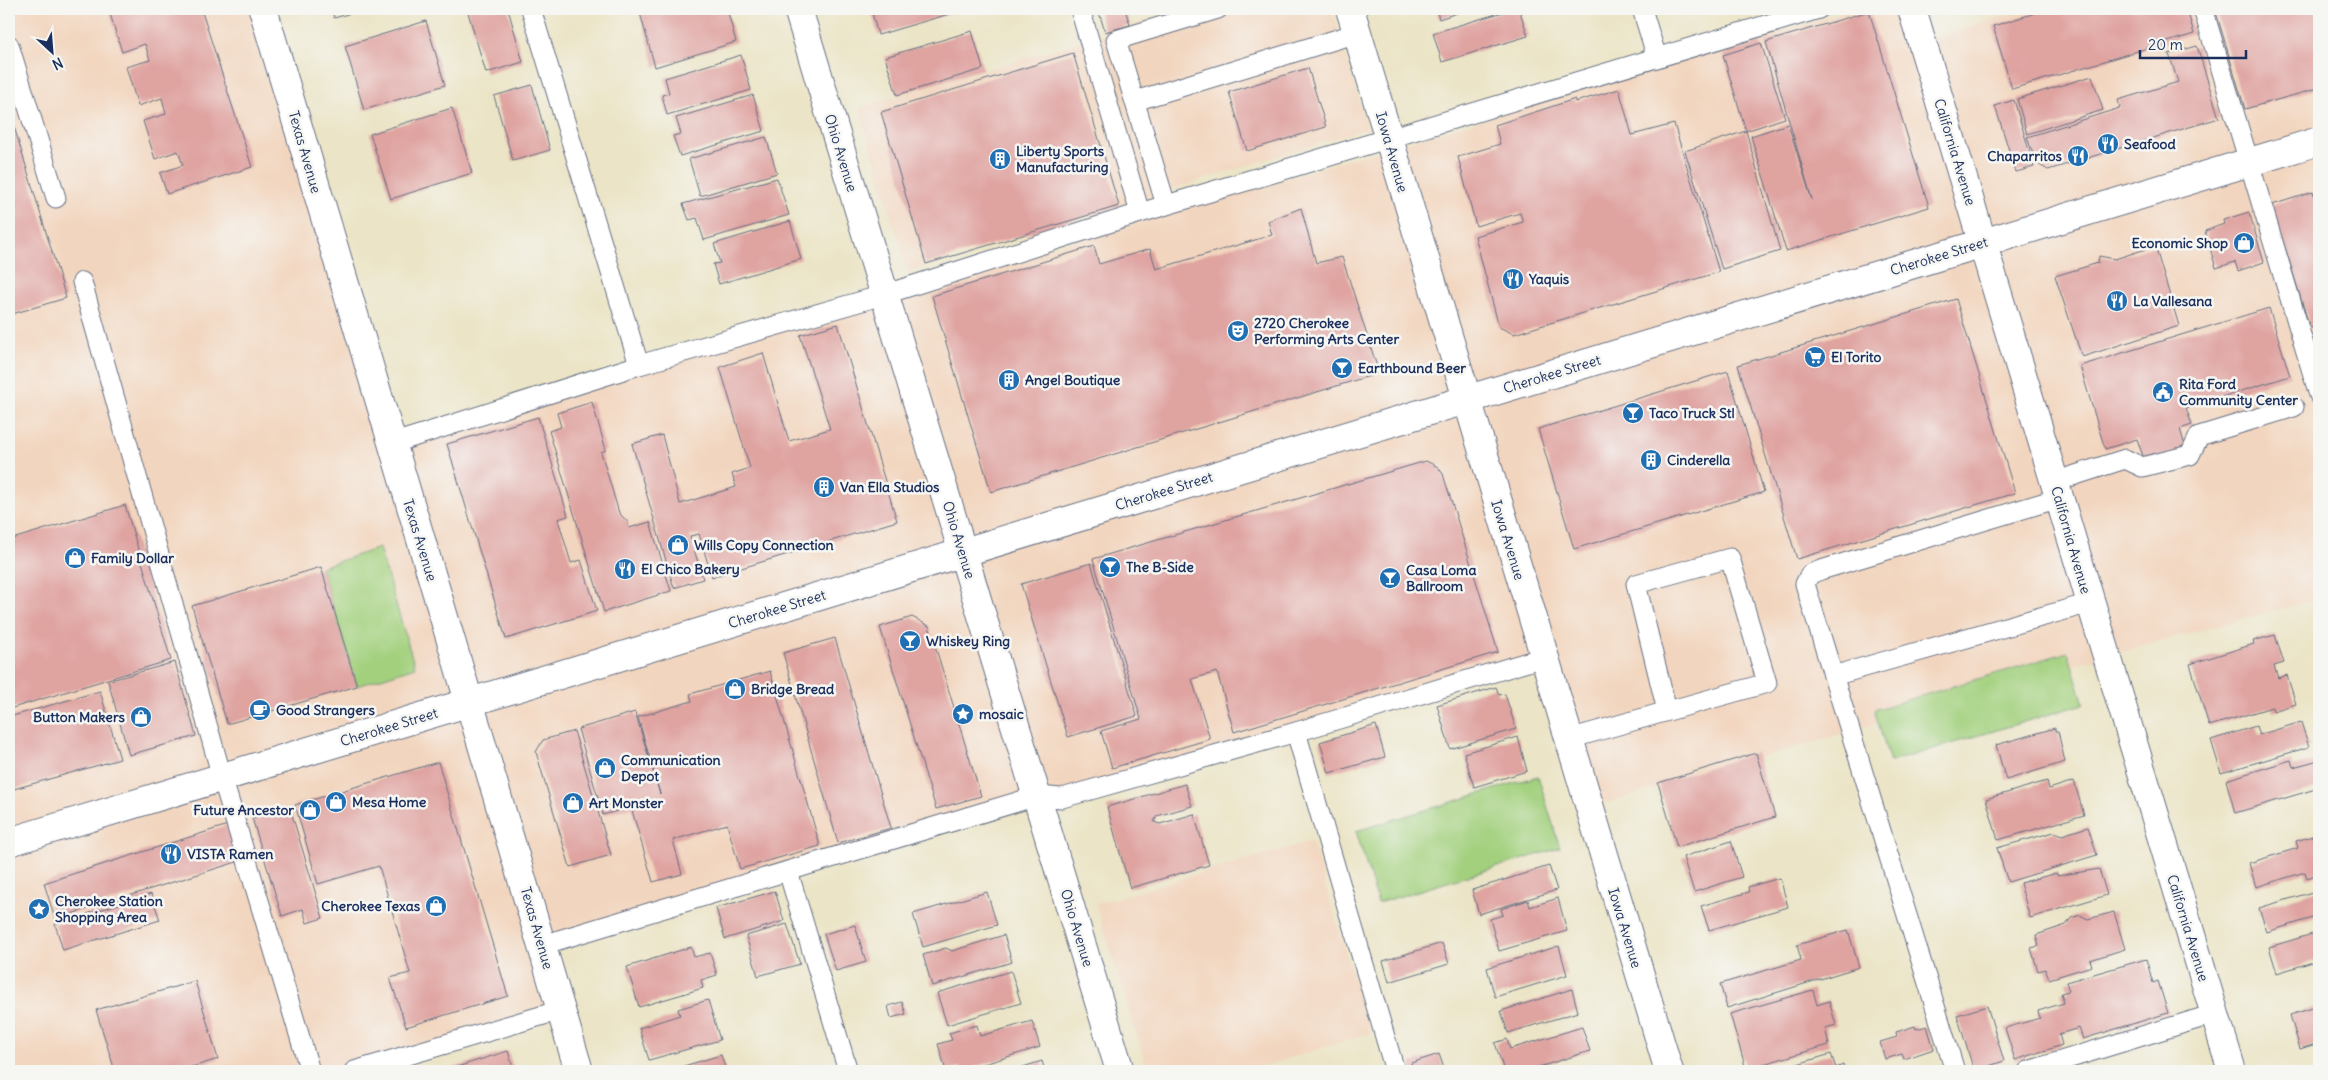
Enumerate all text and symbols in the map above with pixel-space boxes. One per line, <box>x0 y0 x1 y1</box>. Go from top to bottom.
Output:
north arrow <box>28 28 78 78</box>
scale bar <box>2140 28 2247 60</box>
text: 20 m <box>2148 35 2183 54</box>
text: N <box>49 53 66 74</box>
street label: California Avenue <box>1930 96 1980 208</box>
street label: Texas Avenue <box>285 109 325 195</box>
street label: Iowa Avenue <box>1372 110 1412 194</box>
street label: Ohio Avenue <box>821 112 861 194</box>
restaurant icon: Seafood <box>2096 132 2120 156</box>
place label: Seafood <box>2124 135 2176 153</box>
place label: Liberty Sports Manufacturing <box>1016 142 1109 176</box>
restaurant icon: Chaparritos <box>2066 144 2090 168</box>
building icon: Liberty Sports Manufacturing <box>988 147 1012 171</box>
place label: Chaparritos <box>1987 147 2063 165</box>
shop icon: Economic Shop <box>2232 231 2256 255</box>
street label: Cherokee Street <box>1888 233 1990 279</box>
place label: Economic Shop <box>2132 234 2228 252</box>
restaurant icon: Yaquis <box>1501 267 1525 291</box>
place label: Yaquis <box>1528 270 1570 288</box>
restaurant icon: La Vallesana <box>2105 289 2129 313</box>
place label: La Vallesana <box>2133 292 2212 310</box>
place label: 2720 Cherokee Performing Arts Center <box>1254 314 1399 348</box>
theatre icon: 2720 Cherokee Performing Arts Center <box>1226 319 1250 343</box>
supermarket icon: El Torito <box>1803 345 1827 369</box>
place label: El Torito <box>1831 348 1882 366</box>
street label: Cherokee Street <box>1501 351 1603 397</box>
bar icon: Earthbound Beer <box>1330 356 1354 380</box>
place label: Earthbound Beer <box>1358 359 1466 377</box>
building icon: Angel Boutique <box>997 368 1021 392</box>
place label: Angel Boutique <box>1025 371 1121 389</box>
place label: Rita Ford Community Center <box>2179 375 2298 409</box>
public building icon: Rita Ford Community Center <box>2151 380 2175 404</box>
bar icon: Taco Truck Stl <box>1621 401 1645 425</box>
place label: Taco Truck Stl <box>1649 404 1735 422</box>
building icon: Cinderella <box>1639 448 1663 472</box>
place label: Cinderella <box>1667 451 1730 469</box>
street label: Cherokee Street <box>1113 468 1215 514</box>
building icon: Van Ella Studios <box>812 475 836 499</box>
place label: Van Ella Studios <box>840 478 940 496</box>
street label: California Avenue <box>2047 484 2095 596</box>
street label: Texas Avenue <box>399 497 441 583</box>
street label: Iowa Avenue <box>1487 498 1529 582</box>
street label: Ohio Avenue <box>939 499 979 581</box>
shop icon: Wills Copy Connection <box>666 533 690 557</box>
place label: Wills Copy Connection <box>694 536 834 554</box>
shop icon: Family Dollar <box>63 546 87 570</box>
place label: Family Dollar <box>91 549 174 567</box>
bar icon: The B-Side <box>1098 555 1122 579</box>
restaurant icon: El Chico Bakery <box>613 557 637 581</box>
place label: The B-Side <box>1126 558 1194 576</box>
place label: El Chico Bakery <box>641 560 740 578</box>
place label: Casa Loma Ballroom <box>1406 561 1476 595</box>
bar icon: Casa Loma Ballroom <box>1378 566 1402 590</box>
street label: Cherokee Street <box>726 586 828 632</box>
bar icon: Whiskey Ring <box>898 629 922 653</box>
place label: Whiskey Ring <box>926 632 1010 650</box>
shop icon: Bridge Bread <box>723 677 747 701</box>
place label: Bridge Bread <box>751 680 835 698</box>
cafe icon: Good Strangers <box>248 698 272 722</box>
place label: Good Strangers <box>276 701 375 719</box>
place icon: mosaic <box>951 702 975 726</box>
street label: Cherokee Street <box>338 704 440 750</box>
shop icon: Button Makers <box>129 705 153 729</box>
place label: mosaic <box>979 705 1024 723</box>
place label: Button Makers <box>33 708 126 726</box>
place label: Communication Depot <box>621 751 721 785</box>
shop icon: Communication Depot <box>593 756 617 780</box>
shop icon: Mesa Home <box>324 790 348 814</box>
shop icon: Art Monster <box>561 791 585 815</box>
place label: Mesa Home <box>352 793 427 811</box>
place label: Art Monster <box>589 794 663 812</box>
shop icon: Future Ancestor <box>298 798 322 822</box>
place label: Future Ancestor <box>193 801 294 819</box>
restaurant icon: VISTA Ramen <box>159 842 183 866</box>
place label: VISTA Ramen <box>187 845 273 863</box>
street label: California Avenue <box>2163 872 2213 984</box>
street label: Texas Avenue <box>517 885 557 971</box>
street label: Iowa Avenue <box>1604 886 1646 970</box>
street label: Ohio Avenue <box>1057 887 1097 969</box>
place label: Cherokee Station Shopping Area <box>55 892 163 926</box>
shop icon: Cherokee Texas <box>424 894 448 918</box>
place icon: Cherokee Station Shopping Area <box>27 897 51 921</box>
place label: Cherokee Texas <box>321 897 421 915</box>

